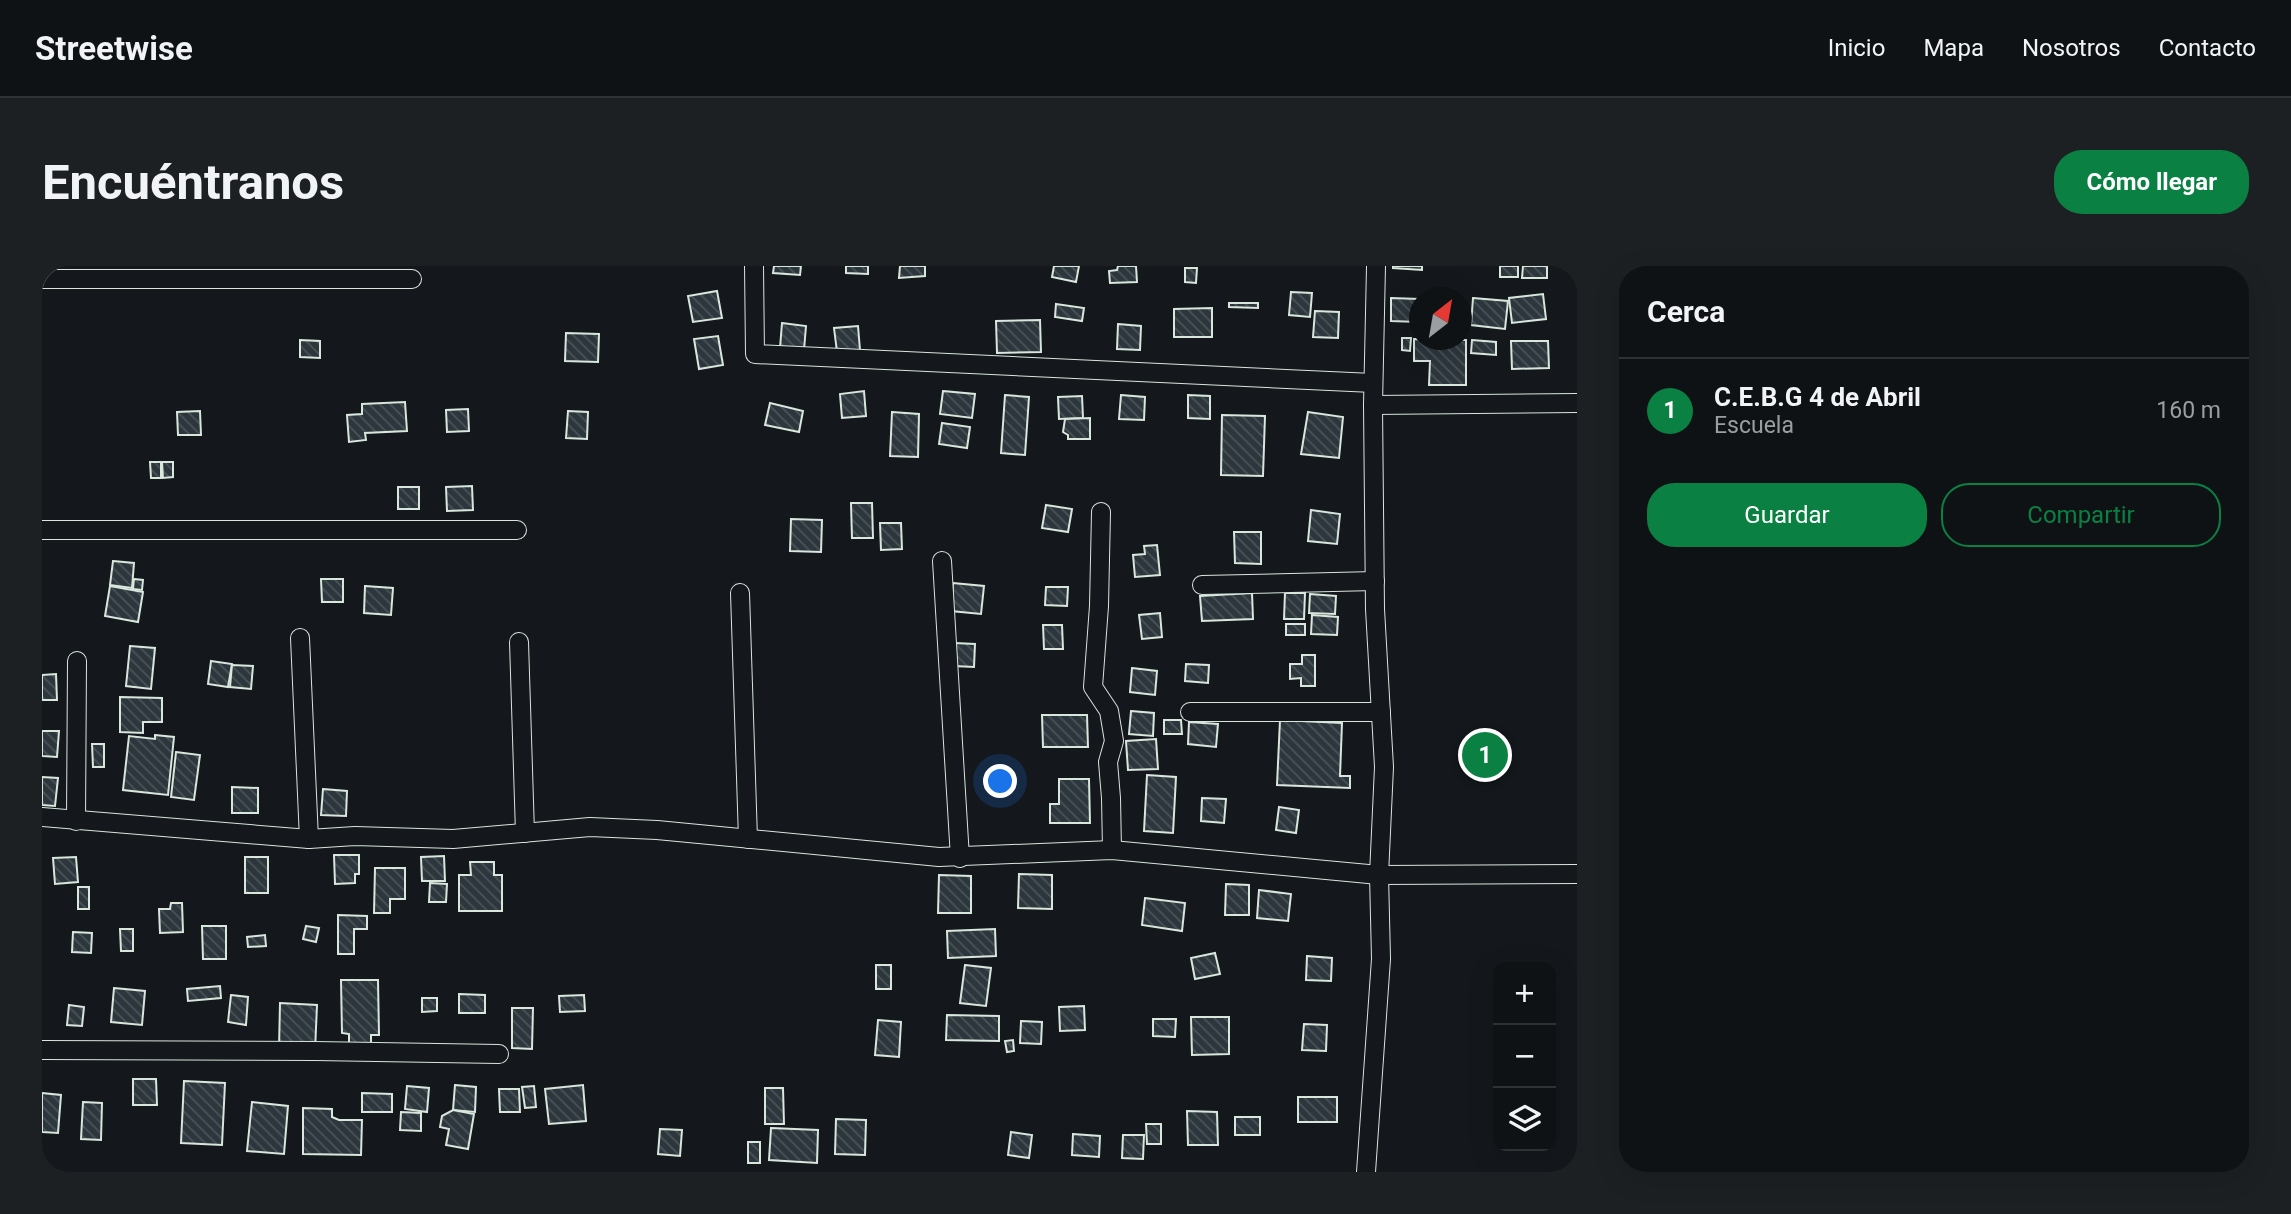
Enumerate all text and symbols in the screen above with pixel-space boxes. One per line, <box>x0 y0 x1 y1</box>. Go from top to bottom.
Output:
text: Streetwise <box>35 29 193 68</box>
text: Inicio <box>1828 34 1885 62</box>
text: Mapa <box>1923 34 1984 62</box>
text: Nosotros <box>2022 34 2121 62</box>
text: Contacto <box>2159 34 2256 62</box>
button: Cómo llegar <box>2054 150 2249 214</box>
text: Encuéntranos <box>42 154 344 211</box>
north arrow <box>1409 287 1472 350</box>
text: Cerca <box>1647 294 1725 329</box>
text: C.E.B.G 4 de Abril <box>1714 382 1921 412</box>
text: 1 <box>1663 397 1677 424</box>
text: 160 m <box>2156 397 2221 424</box>
text: Escuela <box>1714 412 1794 439</box>
button: Guardar <box>1647 483 1927 547</box>
button: Compartir <box>1941 483 2221 547</box>
pin: 1 <box>1462 729 1508 781</box>
your location <box>983 764 1017 798</box>
map controls <box>1493 962 1556 1151</box>
button: + <box>1493 962 1556 1025</box>
button: − <box>1493 1025 1556 1088</box>
button: layers <box>1493 1088 1556 1151</box>

